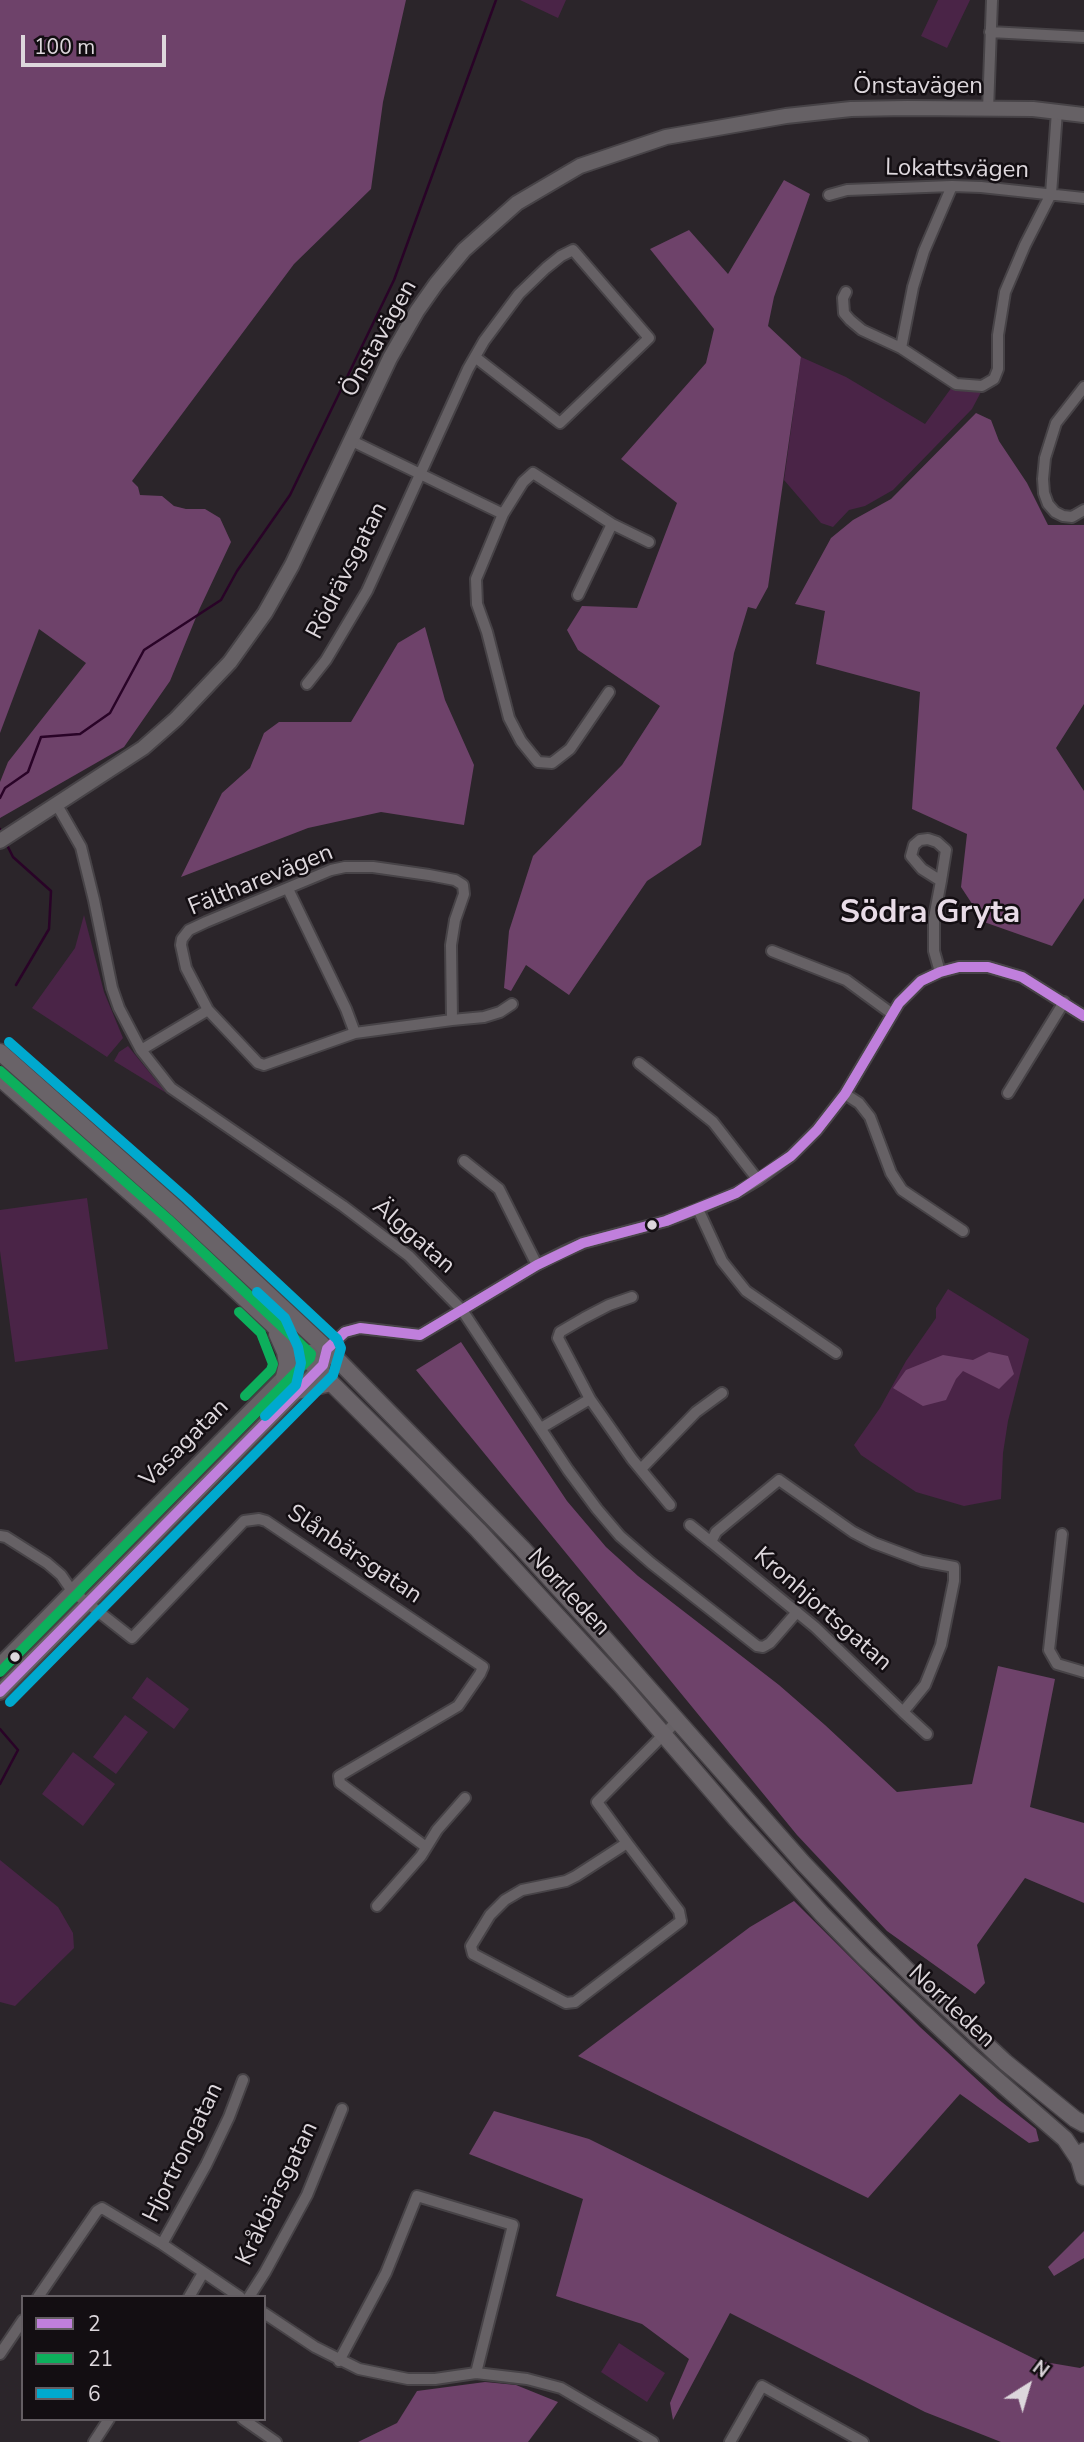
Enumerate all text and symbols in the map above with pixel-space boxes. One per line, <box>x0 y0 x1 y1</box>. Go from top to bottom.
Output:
scale bar <box>24 21 170 65</box>
text: 100 m <box>34 33 95 61</box>
street label: Önstavägen <box>853 73 983 101</box>
street label: Lokattsvägen <box>885 154 1029 186</box>
street label: Önstavägen <box>336 275 424 403</box>
street label: Rödrävsgatan <box>301 498 395 644</box>
street label: Fältharevägen <box>184 839 338 923</box>
district label: Södra Gryta <box>840 895 1020 933</box>
street label: Älggatan <box>366 1193 460 1281</box>
unlabelled marker <box>645 1218 659 1232</box>
street label: Vasagatan <box>135 1394 235 1494</box>
street label: Slånbärsgatan <box>281 1499 427 1611</box>
street label: Kronhjortsgatan <box>747 1542 897 1678</box>
street label: Norrleden <box>520 1544 616 1642</box>
unlabelled marker <box>8 1650 22 1664</box>
street label: Norrleden <box>902 1959 1000 2055</box>
street label: Hjortrongatan <box>138 2078 230 2228</box>
street label: Kråkbärsgatan <box>231 2117 325 2271</box>
legend <box>21 2295 266 2421</box>
text: 2 <box>88 2310 101 2338</box>
text: 21 <box>88 2345 113 2373</box>
north arrow <box>993 2351 1063 2421</box>
text: N <box>1027 2355 1054 2384</box>
text: 6 <box>88 2380 101 2408</box>

